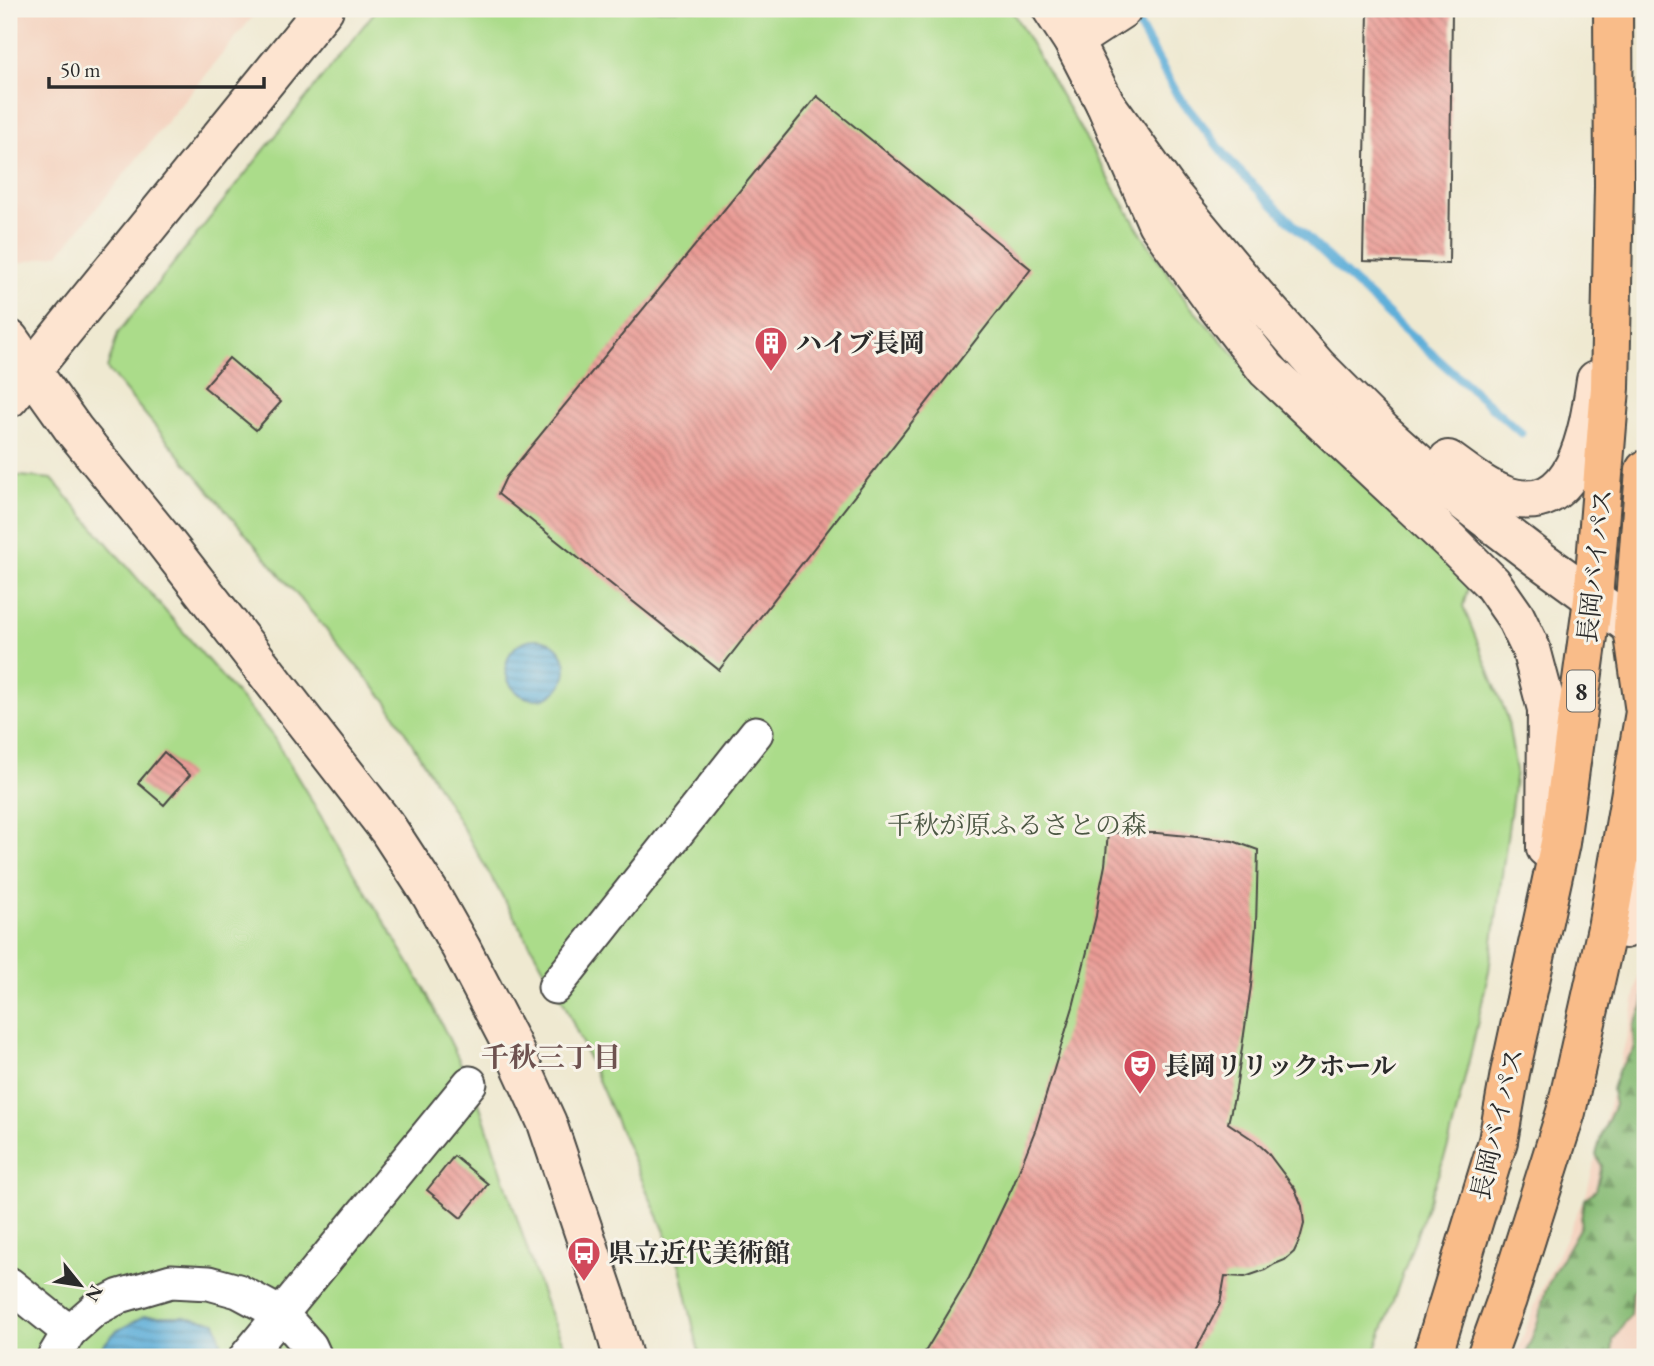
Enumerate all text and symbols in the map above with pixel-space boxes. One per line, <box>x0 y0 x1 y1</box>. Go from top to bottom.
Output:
scale bar <box>49 46 264 90</box>
text: 50 m <box>60 56 101 83</box>
building icon: ハイブ長岡 <box>752 324 790 373</box>
place label: ハイブ長岡 <box>796 326 925 360</box>
street label: 長岡バイパス <box>1570 487 1620 645</box>
road number: 8 <box>1567 670 1595 712</box>
park label: 千秋が原ふるさとの森 <box>887 808 1147 842</box>
district label: 千秋三丁目 <box>481 1039 621 1075</box>
street label: 長岡バイパス <box>1463 1044 1531 1204</box>
theatre icon: 長岡リリックホール <box>1121 1047 1159 1096</box>
place label: 長岡リリックホール <box>1164 1049 1396 1083</box>
bus stop icon: 県立近代美術館 <box>565 1234 603 1283</box>
place label: 県立近代美術館 <box>608 1236 790 1270</box>
north arrow <box>46 1250 116 1320</box>
text: N <box>79 1280 109 1307</box>

